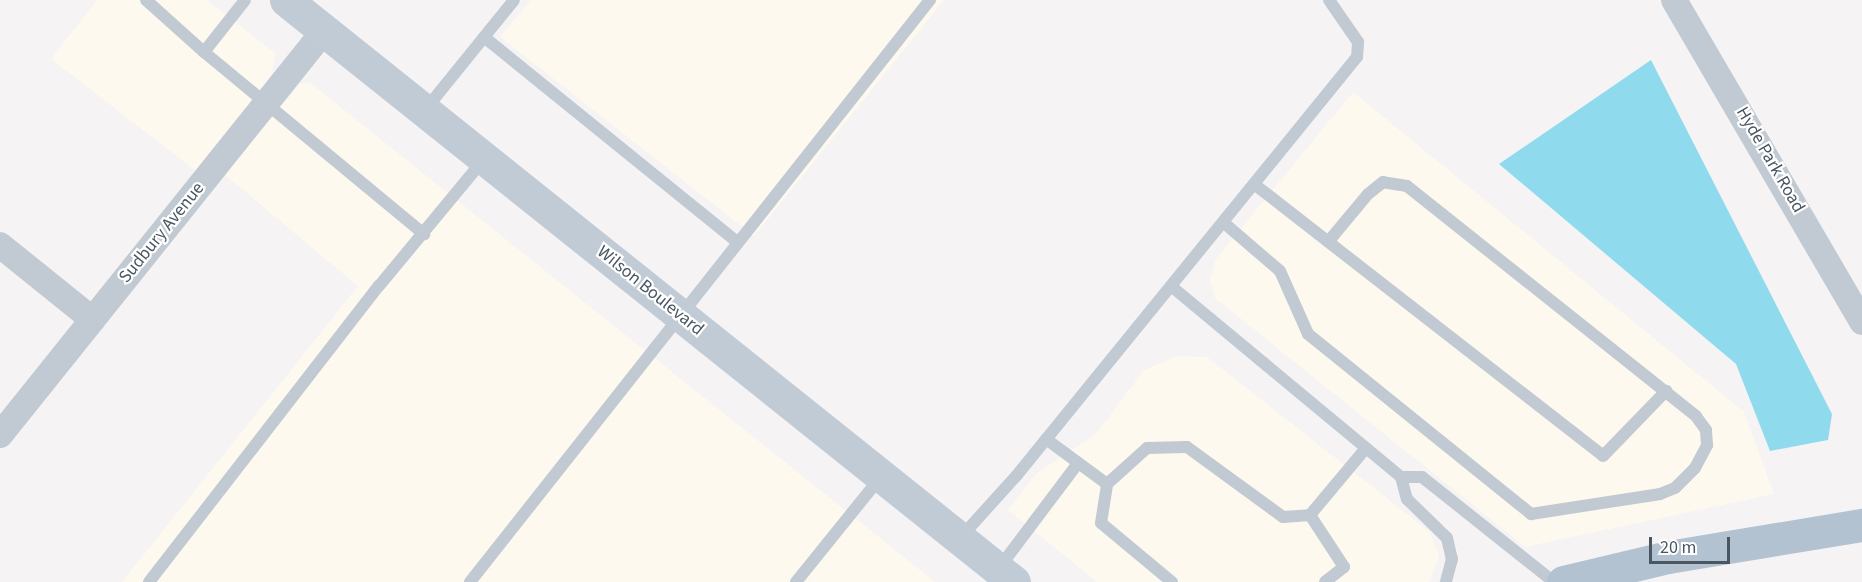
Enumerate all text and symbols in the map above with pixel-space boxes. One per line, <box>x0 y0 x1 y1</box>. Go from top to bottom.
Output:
street label: Hyde Park Road <box>1731 103 1809 217</box>
street label: Sudbury Avenue <box>115 178 209 288</box>
street label: Wilson Boulevard <box>592 241 708 341</box>
scale bar <box>1652 525 1733 563</box>
text: 20 m <box>1660 535 1696 560</box>

